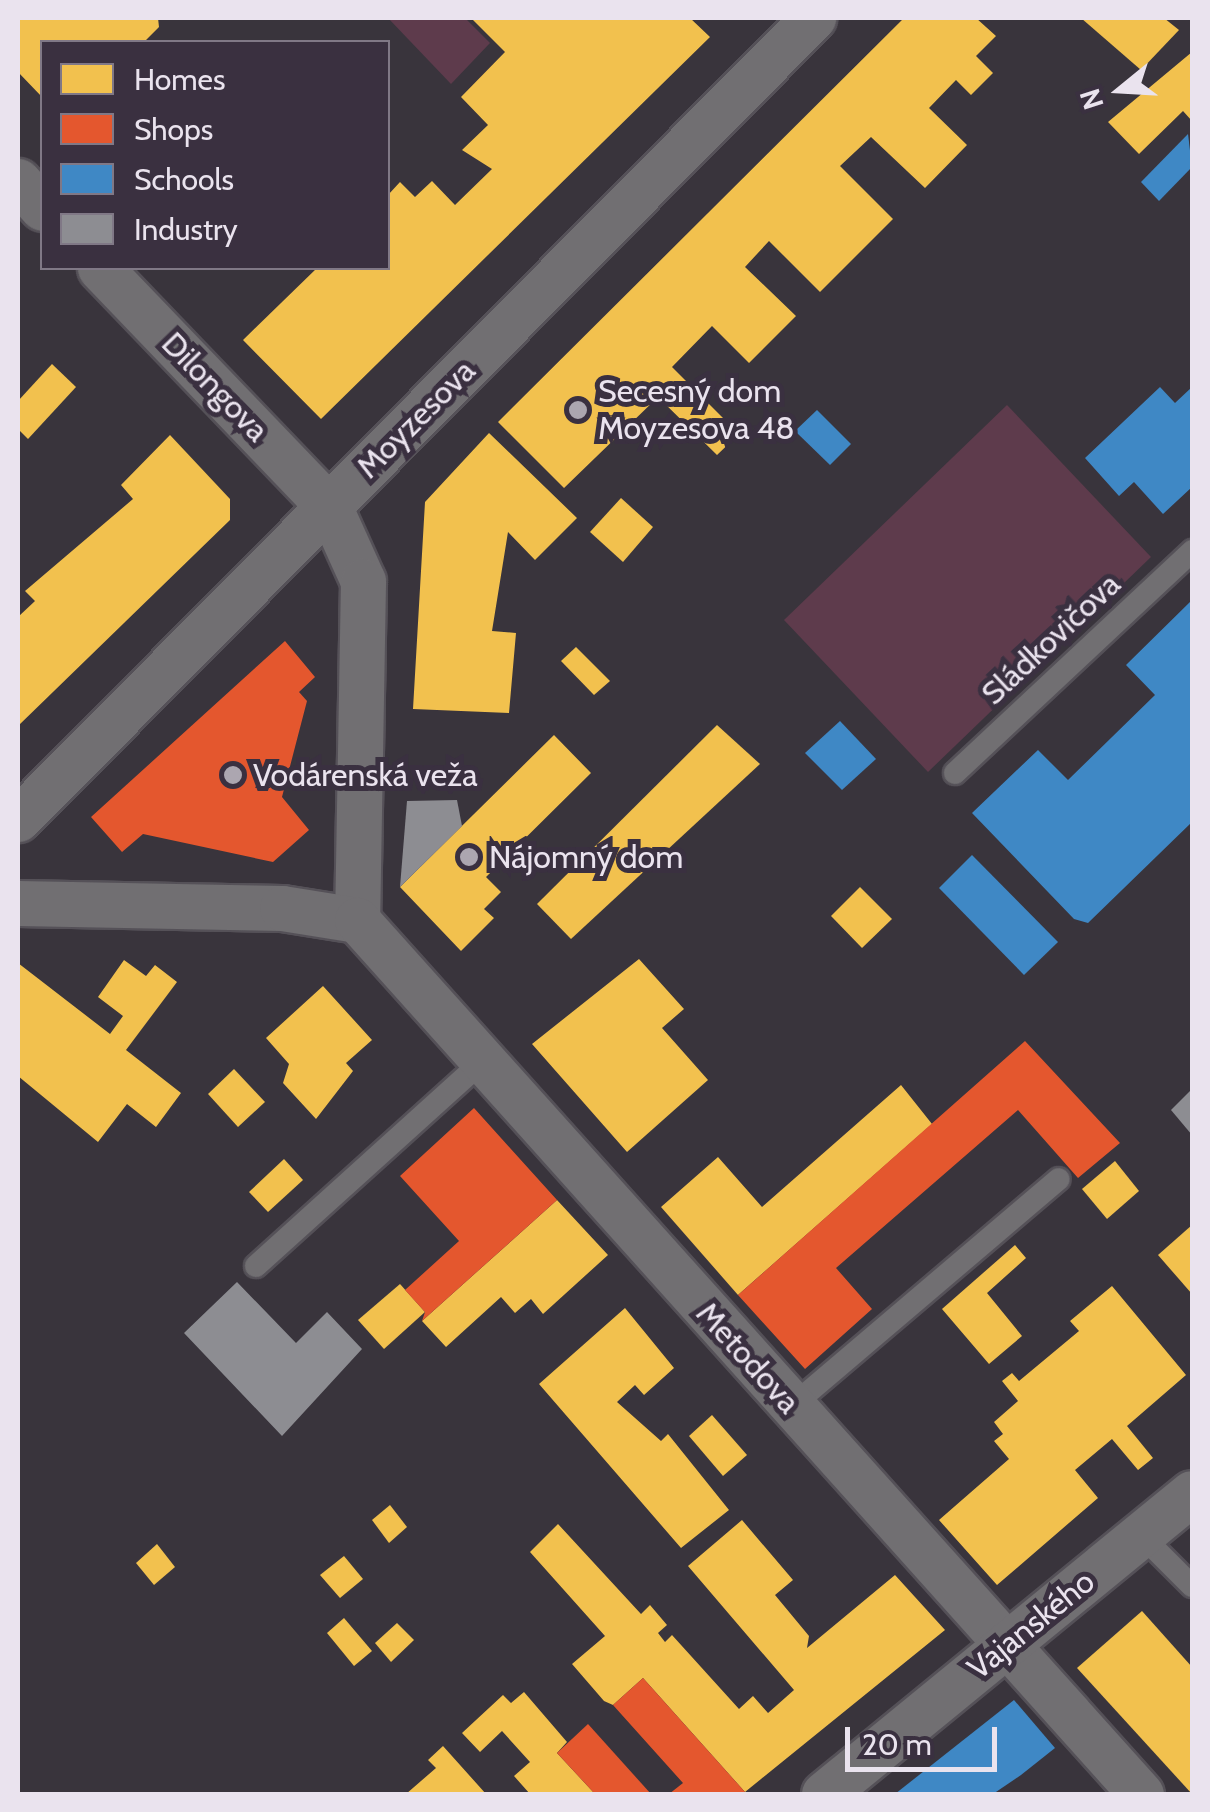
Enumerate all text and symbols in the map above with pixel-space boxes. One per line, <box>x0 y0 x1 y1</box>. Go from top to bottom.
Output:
legend <box>40 40 390 270</box>
north arrow <box>1070 40 1170 140</box>
text: Homes <box>134 61 225 98</box>
text: N <box>1072 85 1111 114</box>
text: Shops <box>134 111 213 148</box>
text: Schools <box>134 161 234 198</box>
text: Industry <box>134 211 238 248</box>
street label: Dilongova <box>154 324 276 450</box>
street label: Moyzesova <box>349 352 483 486</box>
place label: Secesný dom Moyzesova 48 <box>598 373 795 448</box>
marker: Secesný dom Moyzesova 48 <box>567 399 589 421</box>
street label: Sládkovičova <box>974 565 1128 713</box>
place label: Vodárenská veža <box>253 756 478 794</box>
marker: Vodárenská veža <box>222 764 244 786</box>
place label: Nájomný dom <box>489 838 683 876</box>
marker: Nájomný dom <box>458 846 480 868</box>
street label: Metodova <box>688 1295 808 1421</box>
street label: Vajanského <box>960 1562 1102 1688</box>
scale bar <box>850 1707 1002 1769</box>
text: 20 m <box>862 1726 932 1763</box>

